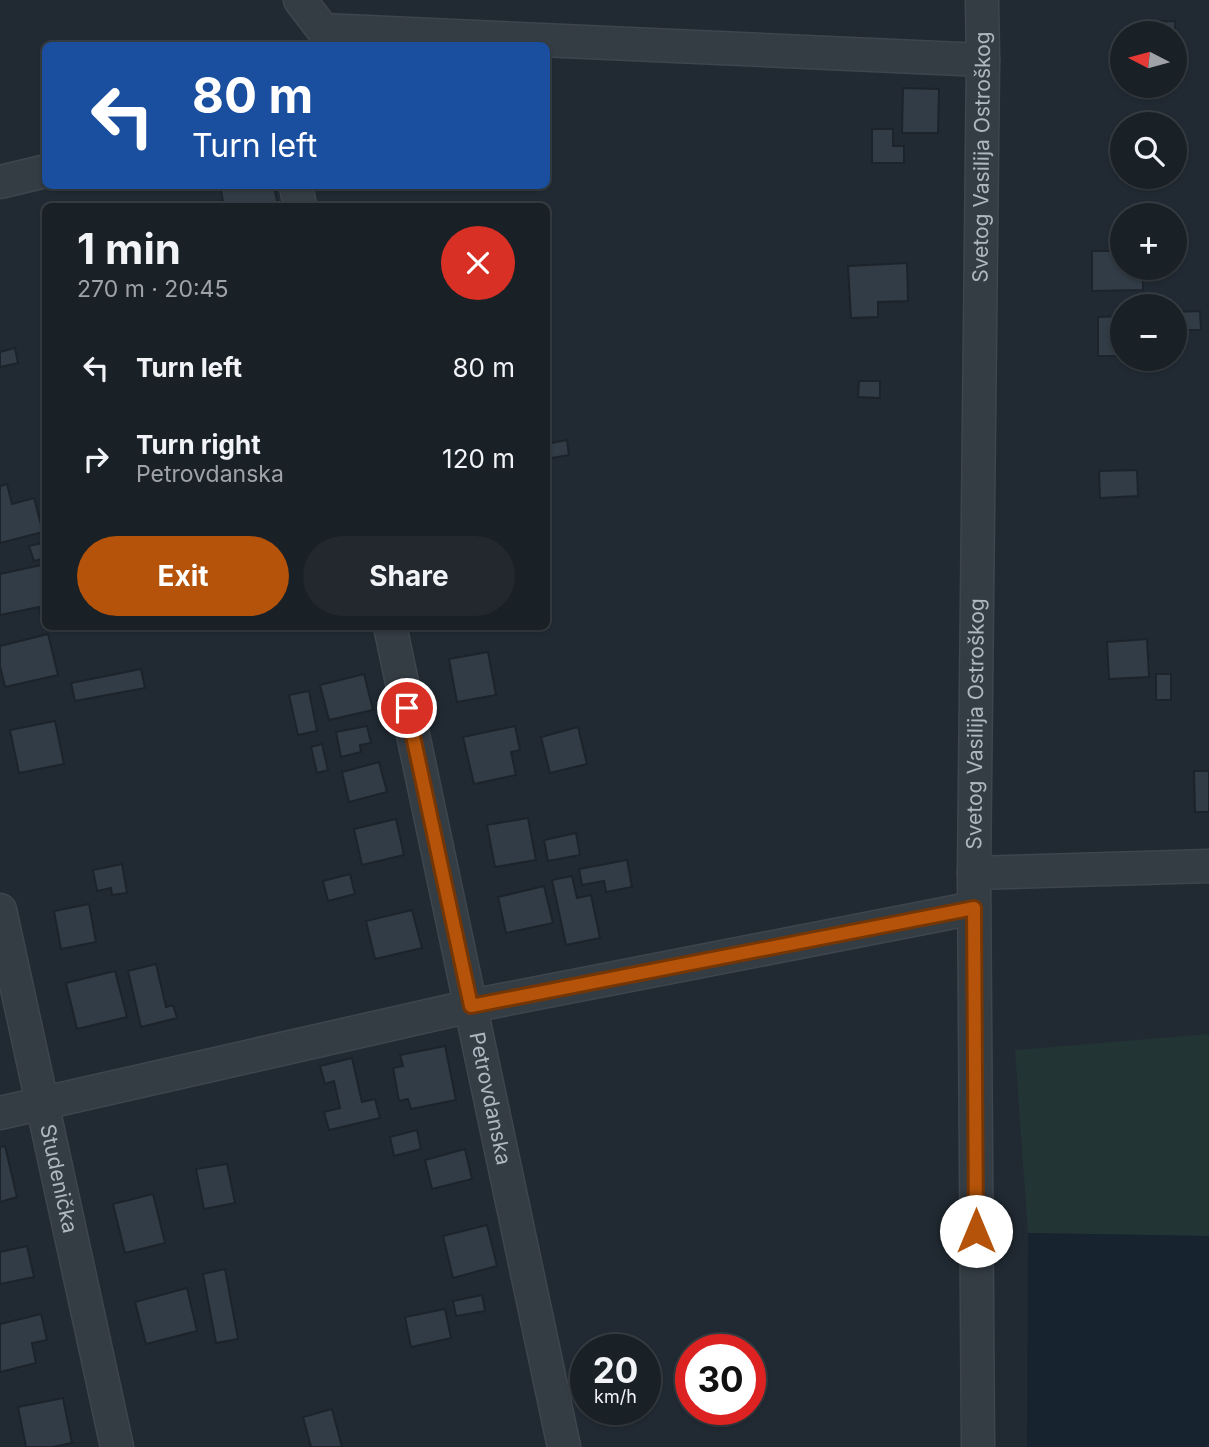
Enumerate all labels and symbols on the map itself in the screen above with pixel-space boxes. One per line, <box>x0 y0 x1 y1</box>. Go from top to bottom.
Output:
north arrow <box>1110 21 1186 98</box>
street label: Svetog Vasilija Ostroškog <box>968 31 995 283</box>
street label: Svetog Vasilija Ostroškog <box>961 598 989 850</box>
pin <box>377 678 437 738</box>
street label: Petrovdanska <box>464 1030 517 1167</box>
street label: Studenička <box>35 1122 83 1235</box>
position arrow <box>939 1194 1013 1268</box>
speed limit sign: 30 <box>675 1334 766 1425</box>

